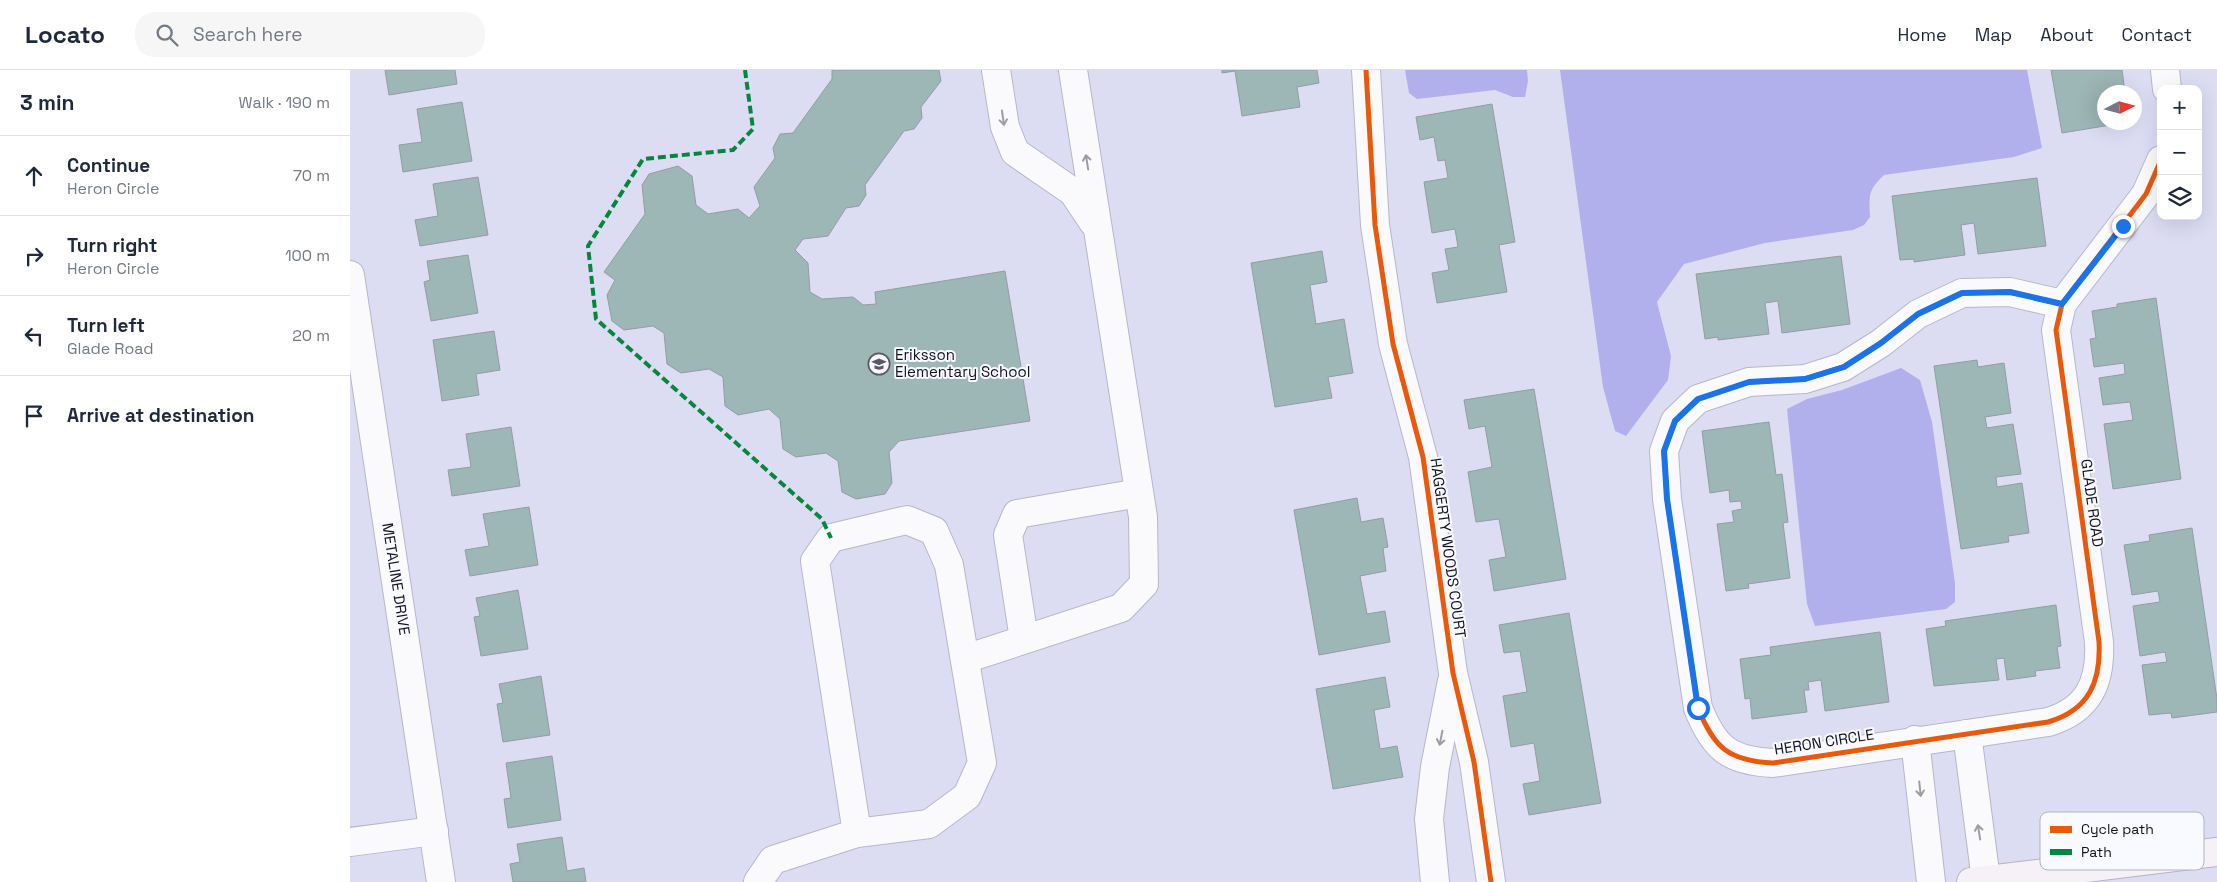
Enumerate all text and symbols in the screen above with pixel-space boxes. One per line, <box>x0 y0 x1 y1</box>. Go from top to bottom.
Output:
search box <box>135 12 485 57</box>
text: Locato <box>25 19 105 50</box>
icon: search <box>153 21 181 49</box>
text: Search here <box>193 22 302 47</box>
text: Home <box>1898 23 1947 46</box>
text: Map <box>1975 23 2012 46</box>
text: About <box>2040 23 2094 46</box>
text: Contact <box>2122 23 2192 46</box>
north arrow <box>2097 85 2142 130</box>
map controls <box>2157 85 2202 220</box>
button: + <box>2157 85 2202 130</box>
text: 3 min <box>20 89 75 116</box>
text: Walk · 190 m <box>239 92 330 113</box>
one-way arrow <box>999 110 1009 126</box>
button: − <box>2157 130 2202 175</box>
text: Continue <box>67 153 150 178</box>
one-way arrow <box>1081 154 1091 170</box>
icon: ahead <box>20 162 48 190</box>
text: 70 m <box>293 165 330 186</box>
button: layers <box>2157 175 2202 220</box>
text: Heron Circle <box>67 178 159 199</box>
route end <box>2112 215 2135 238</box>
text: Turn right <box>67 233 157 258</box>
icon: right <box>20 242 48 270</box>
text: 100 m <box>285 245 330 266</box>
text: Heron Circle <box>67 258 159 279</box>
text: Turn left <box>67 313 145 338</box>
icon: left <box>20 322 48 350</box>
text: 20 m <box>292 325 330 346</box>
text: Glade Road <box>67 338 154 359</box>
place label: Eriksson Elementary School <box>895 345 1031 381</box>
school or university icon: Eriksson Elementary School <box>867 352 891 376</box>
icon: arrive <box>20 402 48 430</box>
text: Arrive at destination <box>67 403 255 428</box>
street label: HAGGERTY WOODS COURT <box>1426 457 1471 639</box>
street label: GLADE ROAD <box>2077 458 2108 548</box>
street label: METALINE DRIVE <box>378 521 415 636</box>
route start <box>1687 697 1710 720</box>
street label: HERON CIRCLE <box>1773 724 1875 759</box>
one-way arrow <box>1436 729 1445 745</box>
one-way arrow <box>1915 780 1925 796</box>
legend <box>2040 812 2204 870</box>
text: Cycle path <box>2081 820 2154 838</box>
one-way arrow <box>1974 824 1984 840</box>
text: Path <box>2081 843 2112 861</box>

